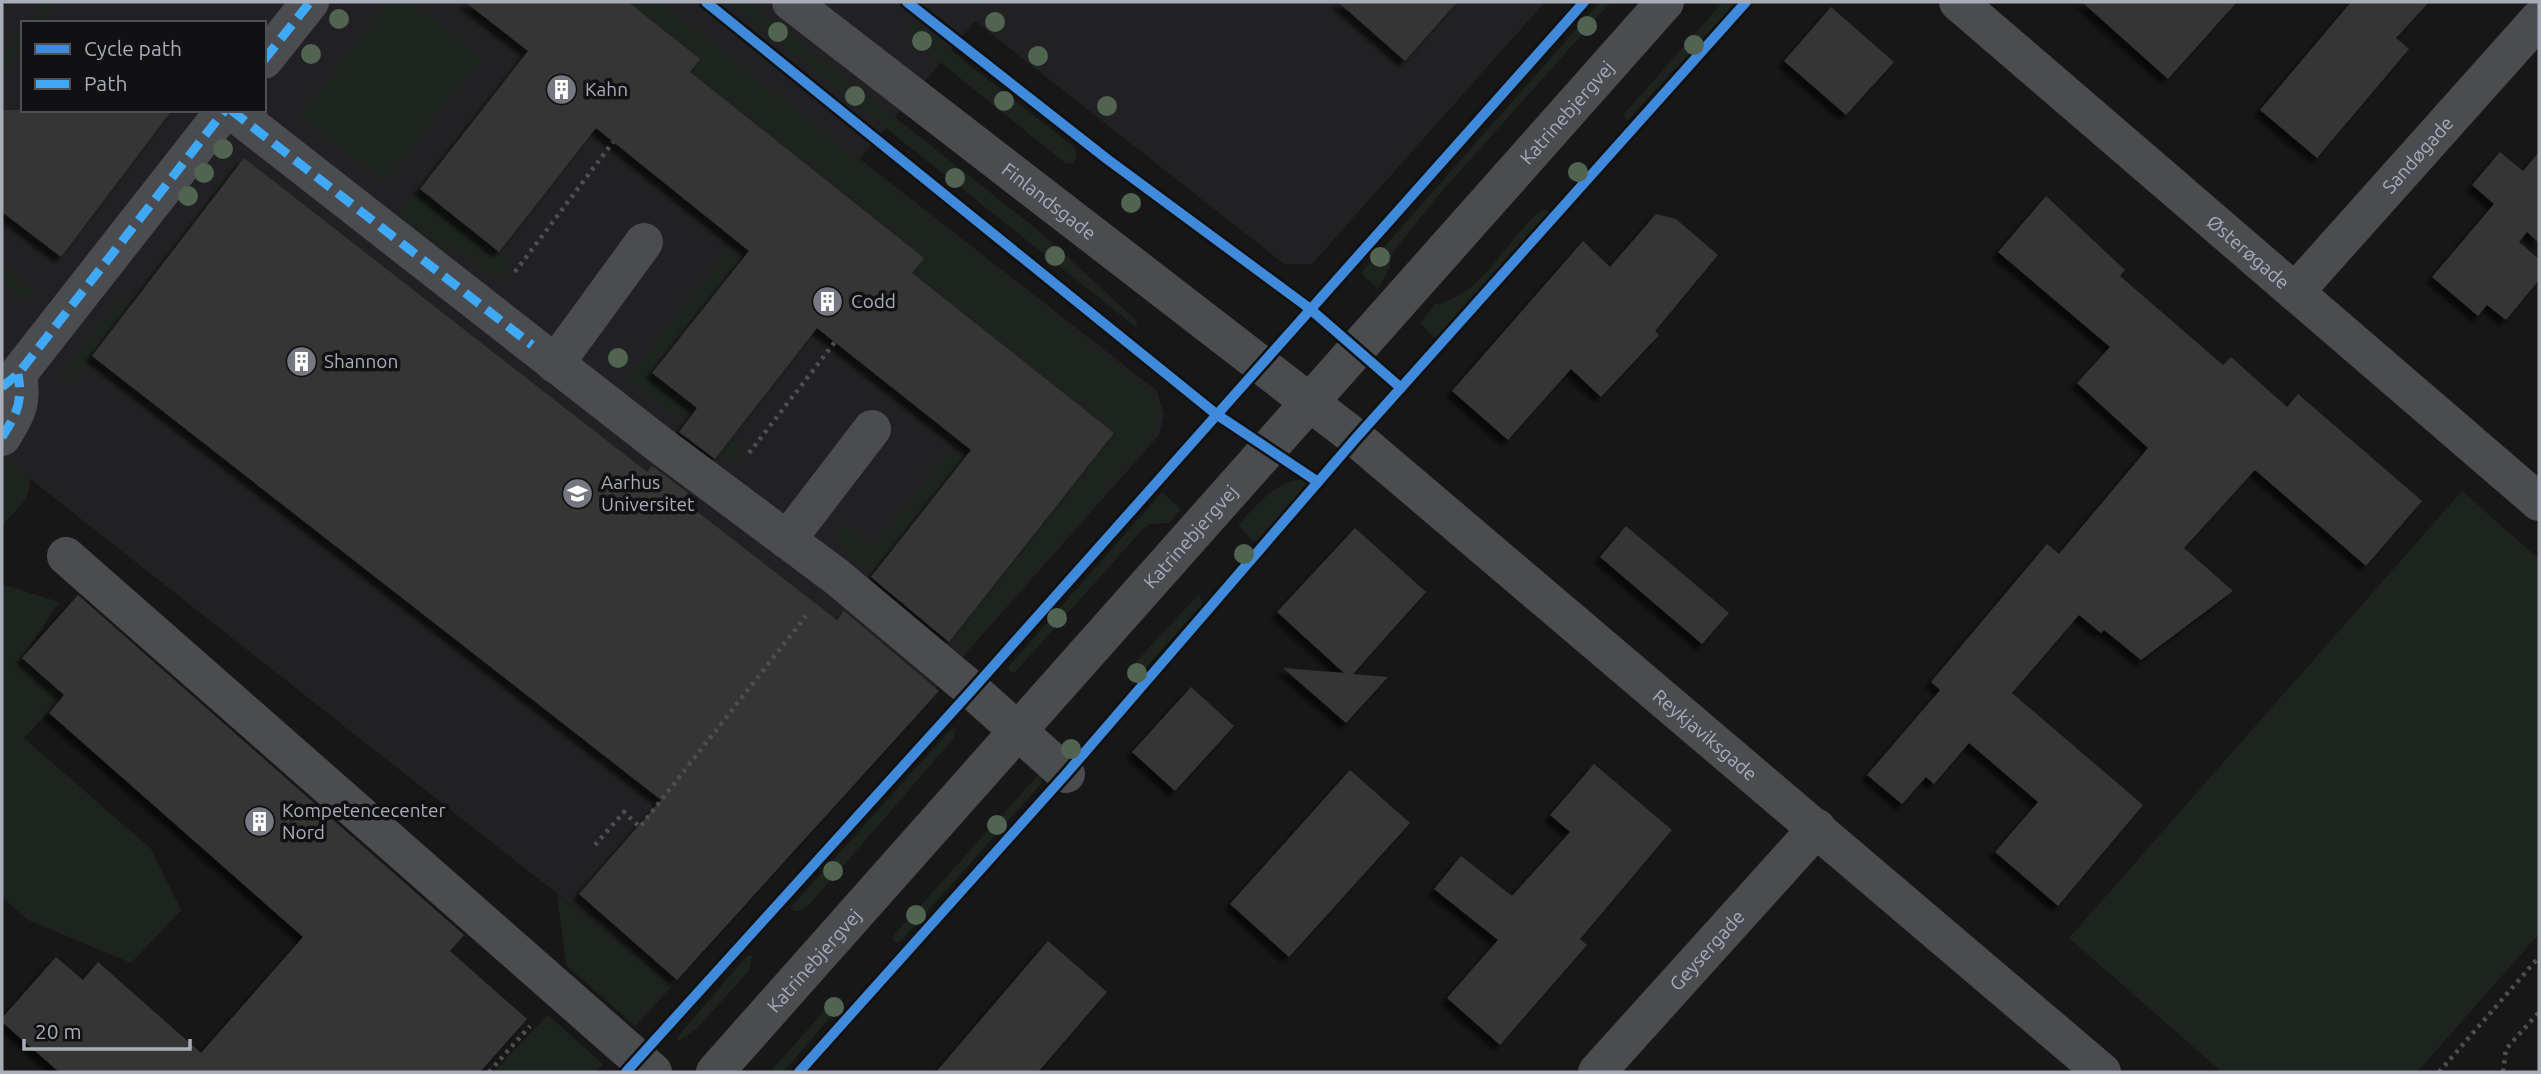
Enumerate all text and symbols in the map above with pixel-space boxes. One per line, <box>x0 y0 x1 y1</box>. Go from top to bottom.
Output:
legend <box>21 21 266 112</box>
text: Cycle path <box>84 36 182 60</box>
street label: Katrinebjergvej <box>1515 56 1618 169</box>
text: Path <box>84 71 127 95</box>
building icon: Kahn <box>545 72 579 106</box>
place label: Kahn <box>585 78 628 100</box>
street label: Sandøgade <box>2378 112 2458 198</box>
street label: Finlandsgade <box>998 158 1100 244</box>
street label: Østerøgade <box>2203 210 2294 293</box>
building icon: Codd <box>811 284 845 318</box>
place label: Codd <box>851 290 896 312</box>
building icon: Shannon <box>284 344 318 378</box>
place label: Shannon <box>324 350 398 372</box>
place label: Aarhus Universitet <box>601 471 695 515</box>
school or university icon: Aarhus Universitet <box>561 476 595 510</box>
street label: Katrinebjergvej <box>1139 480 1242 593</box>
street label: Reykjaviksgade <box>1649 684 1762 785</box>
place label: Kompetencecenter Nord <box>282 799 446 843</box>
building icon: Kompetencecenter Nord <box>242 804 276 838</box>
street label: Katrinebjergvej <box>762 904 866 1017</box>
street label: Geysergade <box>1665 905 1749 995</box>
scale bar <box>24 1007 191 1052</box>
text: 20 m <box>35 1019 82 1043</box>

